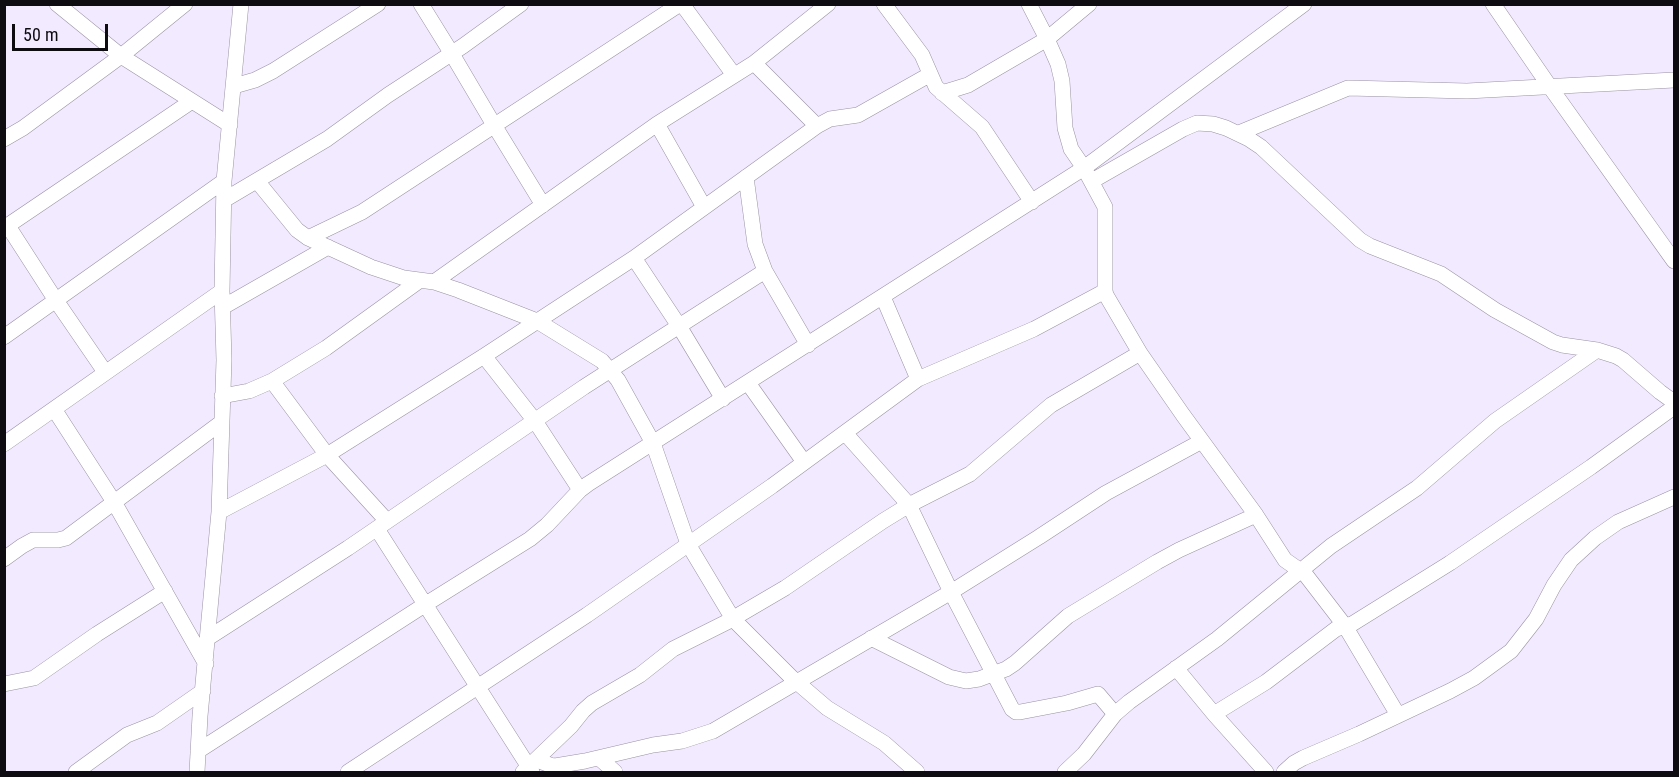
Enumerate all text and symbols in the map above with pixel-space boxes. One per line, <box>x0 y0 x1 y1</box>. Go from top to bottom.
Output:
scale bar <box>15 12 111 50</box>
text: 50 m <box>23 24 58 45</box>

